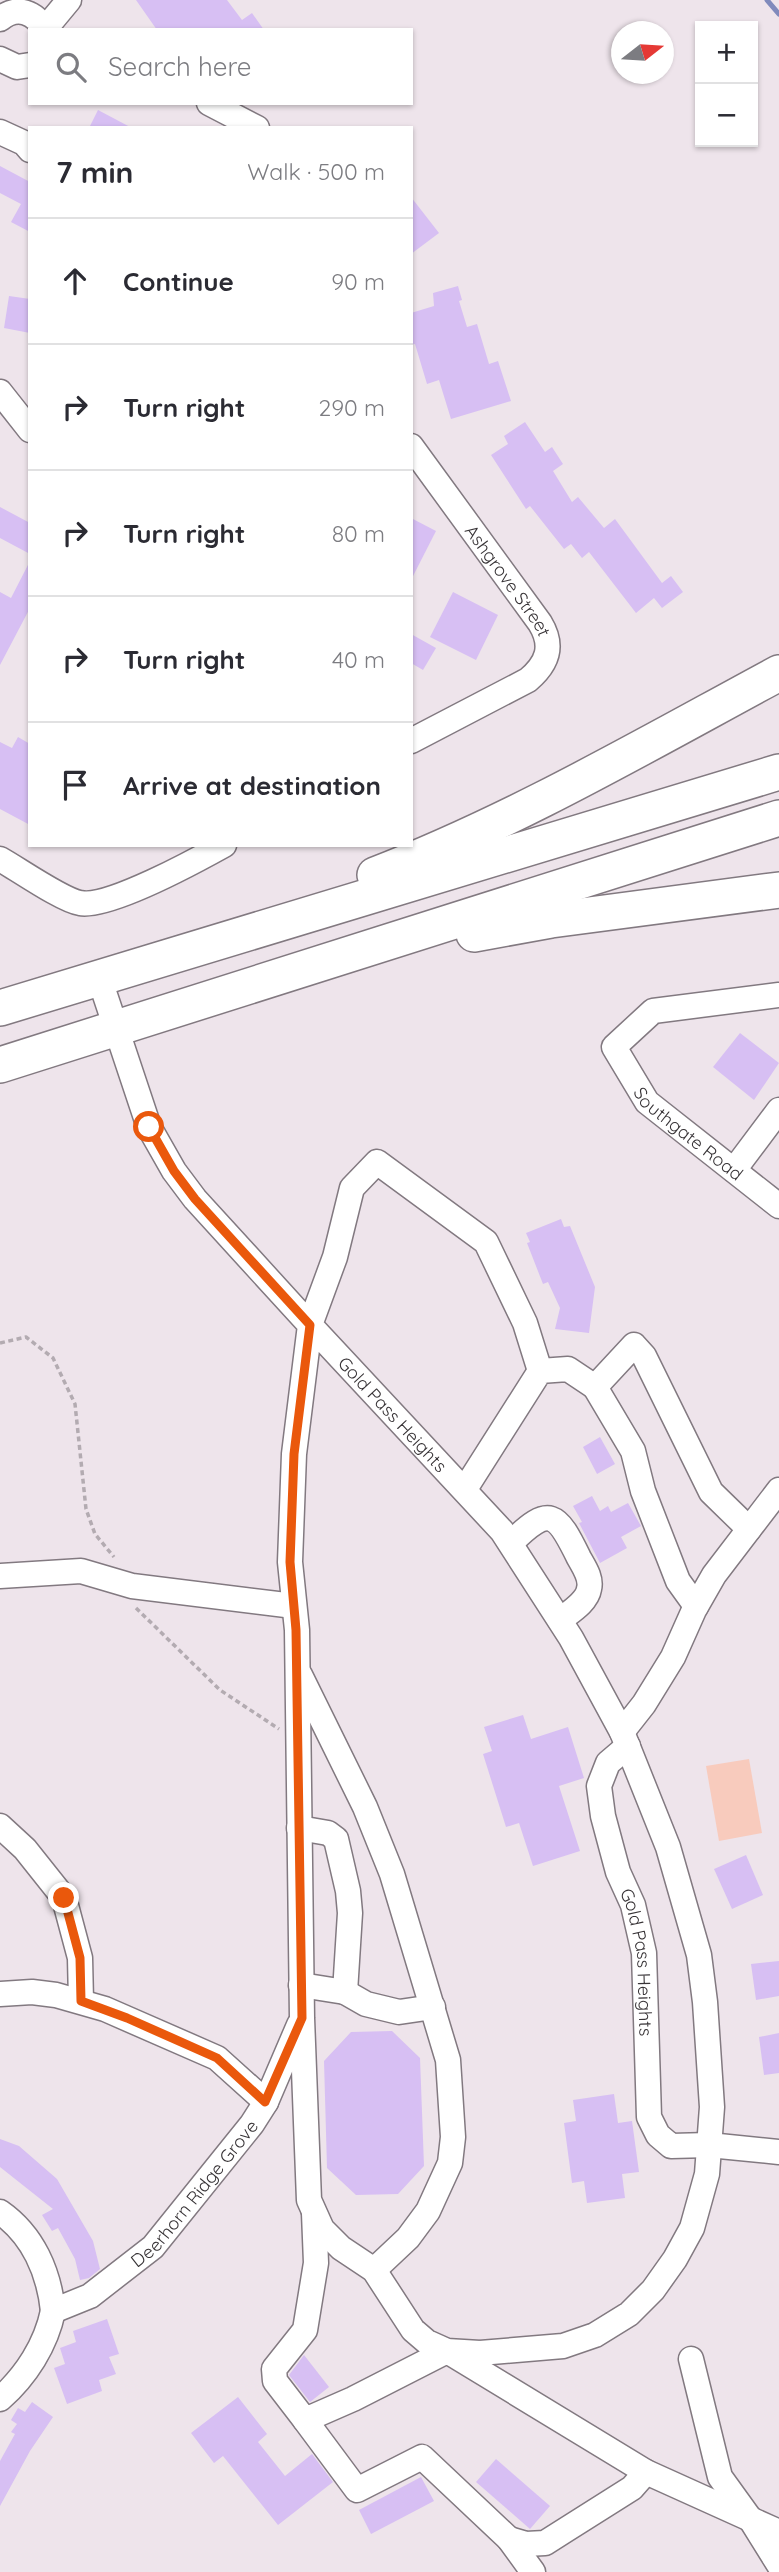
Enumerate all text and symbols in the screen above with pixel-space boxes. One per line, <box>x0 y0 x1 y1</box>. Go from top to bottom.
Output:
north arrow <box>611 21 674 84</box>
map controls <box>695 21 758 147</box>
button: + <box>695 21 758 84</box>
search box <box>28 28 413 105</box>
icon: search <box>52 48 90 86</box>
text: Search here <box>108 50 252 83</box>
button: − <box>695 84 758 147</box>
text: 7 min <box>56 153 134 191</box>
text: Walk · 500 m <box>247 157 385 186</box>
icon: ahead <box>56 262 94 300</box>
text: Continue <box>123 265 234 298</box>
text: 90 m <box>331 267 385 296</box>
icon: right <box>56 388 94 426</box>
text: Turn right <box>123 391 245 424</box>
text: 290 m <box>318 393 385 422</box>
icon: right <box>56 514 94 552</box>
text: Turn right <box>123 517 245 550</box>
text: 80 m <box>332 519 385 548</box>
street label: Ashgrove Street <box>460 520 556 639</box>
icon: right <box>56 640 94 678</box>
text: Turn right <box>123 643 245 676</box>
text: 40 m <box>332 645 385 674</box>
icon: arrive <box>56 766 94 804</box>
text: Arrive at destination <box>123 769 381 802</box>
street label: Southgate Road <box>629 1082 748 1185</box>
route start <box>133 1111 164 1142</box>
street label: Gold Pass Heights <box>333 1351 453 1477</box>
route end <box>48 1882 79 1913</box>
street label: Gold Pass Heights <box>615 1884 658 2037</box>
street label: Deerhorn Ridge Grove <box>126 2115 263 2272</box>

